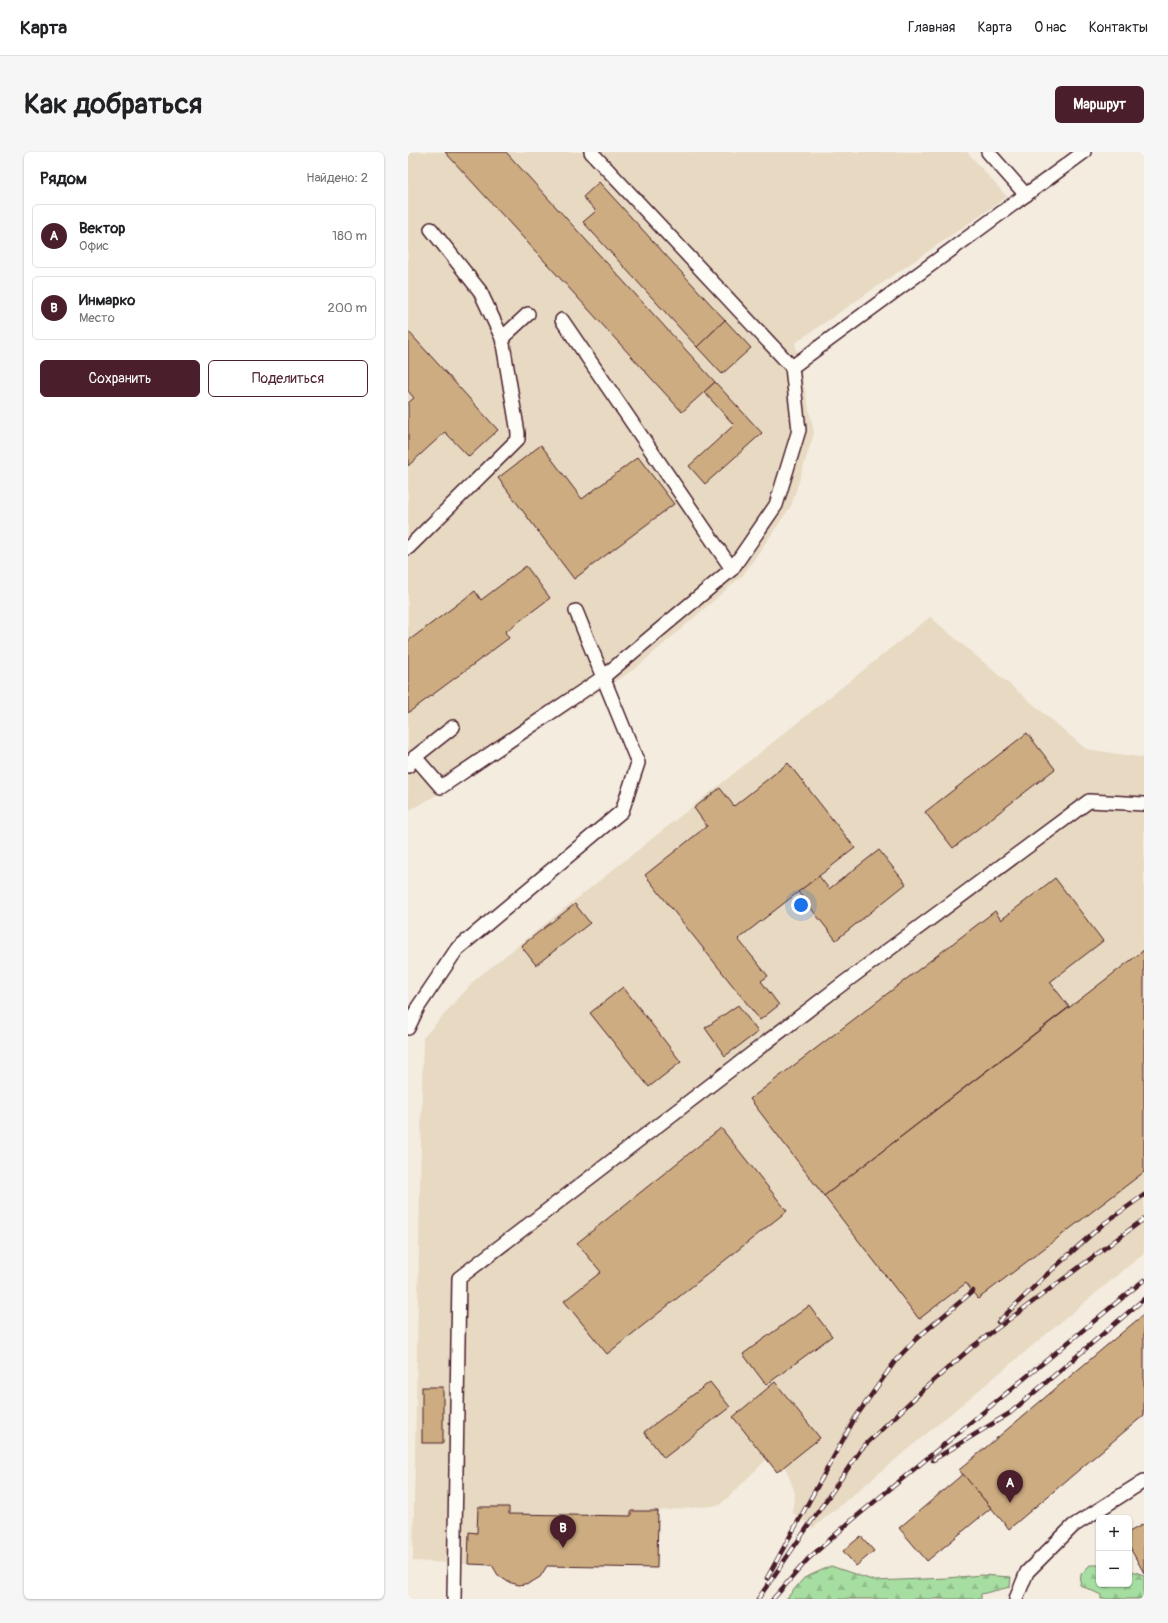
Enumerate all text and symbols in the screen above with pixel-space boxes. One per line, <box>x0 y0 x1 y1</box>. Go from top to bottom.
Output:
text: Карта <box>20 16 67 40</box>
text: Главная <box>908 19 955 36</box>
text: Карта <box>977 19 1012 36</box>
text: О нас <box>1034 19 1067 36</box>
text: Контакты <box>1089 19 1148 36</box>
button: Маршрут <box>1055 86 1144 123</box>
text: Как добраться <box>24 87 202 122</box>
text: Рядом <box>40 168 87 189</box>
text: Найдено: 2 <box>306 170 368 186</box>
text: Вектор <box>79 219 125 238</box>
text: A <box>50 228 58 244</box>
text: 180 m <box>332 228 367 244</box>
text: Офис <box>79 238 109 254</box>
text: Инмарко <box>79 291 135 310</box>
text: B <box>50 300 58 316</box>
text: 200 m <box>328 300 367 316</box>
text: Место <box>79 310 115 326</box>
button: Сохранить <box>40 360 200 397</box>
button: Поделиться <box>208 360 368 397</box>
your location <box>791 895 811 915</box>
pin: A <box>997 1470 1023 1503</box>
pin: B <box>550 1515 576 1548</box>
map controls <box>1096 1515 1132 1587</box>
button: + <box>1096 1515 1132 1551</box>
button: − <box>1096 1551 1132 1587</box>

